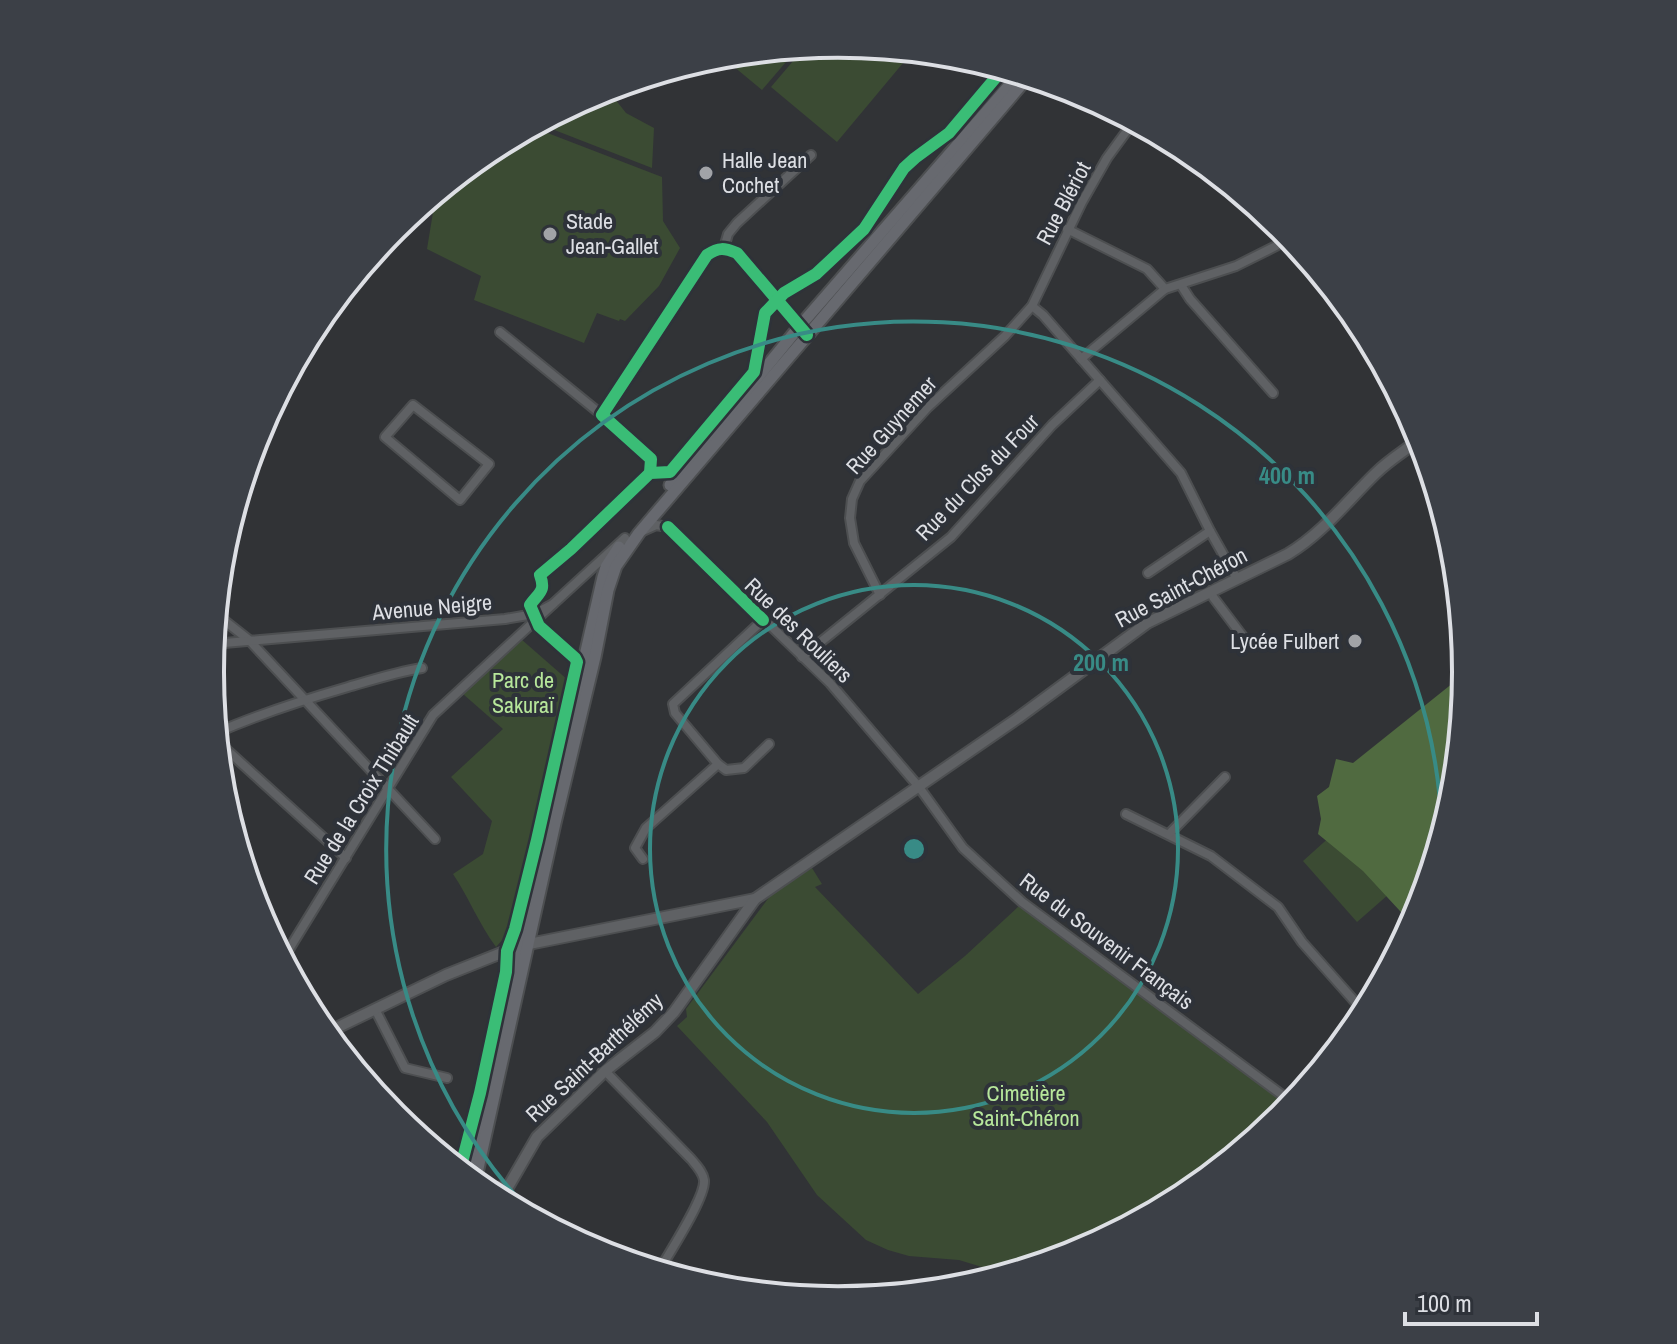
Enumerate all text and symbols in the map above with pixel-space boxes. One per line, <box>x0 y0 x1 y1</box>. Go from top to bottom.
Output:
place label: Halle Jean Cochet <box>722 145 807 200</box>
street label: Rue Blériot <box>1029 156 1097 250</box>
marker: Halle Jean Cochet <box>697 164 715 182</box>
place label: Stade Jean-Gallet <box>566 206 658 261</box>
marker: Stade Jean-Gallet <box>541 225 559 243</box>
street label: Rue Guynemer <box>839 370 943 480</box>
street label: Rue du Clos du Four <box>909 407 1045 547</box>
text: 400 m <box>1259 459 1315 491</box>
street label: Rue Saint-Chéron <box>1110 540 1252 634</box>
street label: Rue des Rouliers <box>738 571 860 689</box>
street label: Avenue Neigre <box>370 587 493 627</box>
place label: Lycée Fulbert <box>1230 626 1339 656</box>
marker: Lycée Fulbert <box>1346 632 1364 650</box>
text: 200 m <box>1073 646 1129 678</box>
park label: Parc de Sakuraï <box>492 665 555 720</box>
street label: Rue de la Croix Thibault <box>297 708 425 890</box>
centre of rings <box>900 835 928 863</box>
street label: Rue du Souvenir Français <box>1014 866 1200 1016</box>
street label: Rue Saint-Barthélémy <box>519 986 669 1128</box>
park label: Cimetière Saint-Chéron <box>972 1078 1080 1133</box>
scale bar <box>1405 1276 1537 1326</box>
text: 100 m <box>1417 1287 1472 1319</box>

